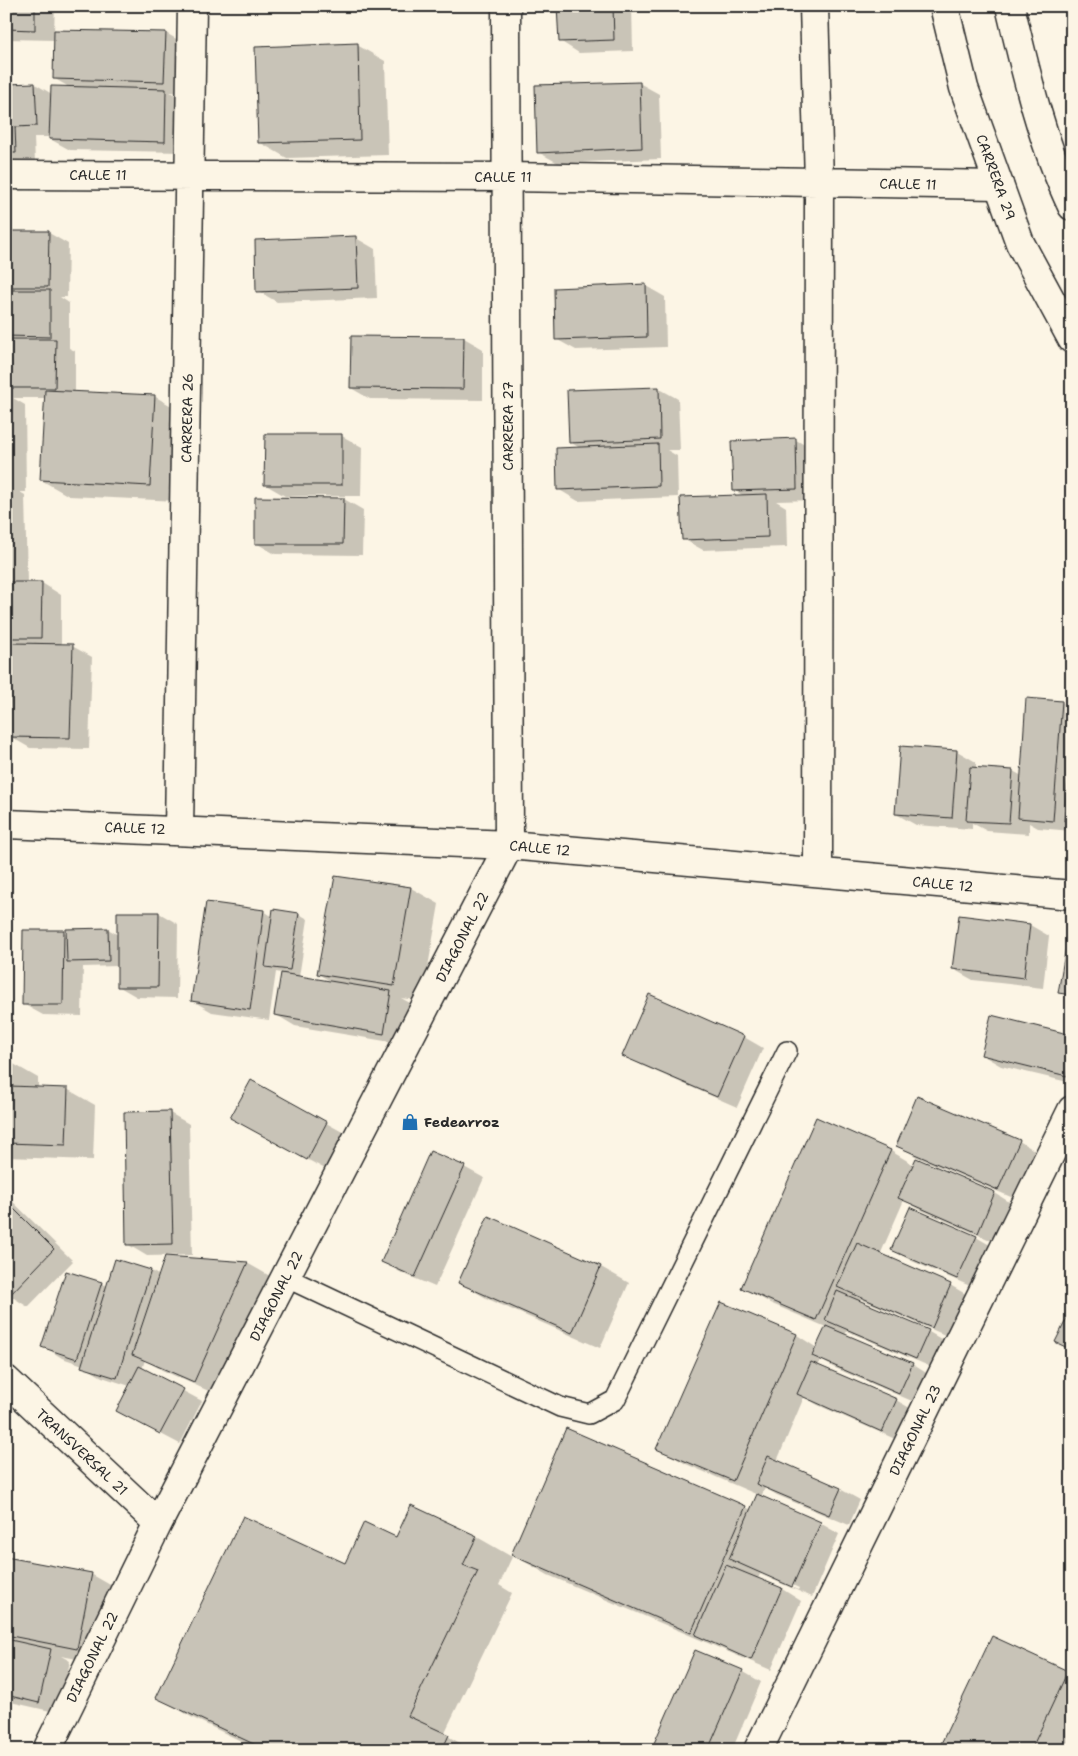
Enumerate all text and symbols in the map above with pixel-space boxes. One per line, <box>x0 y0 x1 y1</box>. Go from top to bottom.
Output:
street label: CARRERA 29 <box>972 132 1020 222</box>
street label: CALLE 11 <box>69 166 127 184</box>
street label: CALLE 11 <box>474 168 532 186</box>
street label: CALLE 11 <box>879 174 937 194</box>
street label: CARRERA 26 <box>177 373 197 463</box>
street label: CARRERA 27 <box>499 381 517 471</box>
street label: CALLE 12 <box>104 818 166 838</box>
street label: CALLE 12 <box>509 836 571 860</box>
street label: CALLE 12 <box>912 872 974 896</box>
street label: DIAGONAL 22 <box>431 889 493 985</box>
shop icon: Fedearroz <box>400 1112 420 1132</box>
place label: Fedearroz <box>424 1113 500 1131</box>
street label: DIAGONAL 22 <box>245 1248 307 1344</box>
street label: DIAGONAL 23 <box>885 1381 945 1479</box>
street label: TRANSVERSAL 21 <box>32 1405 132 1499</box>
street label: DIAGONAL 22 <box>62 1608 122 1706</box>

